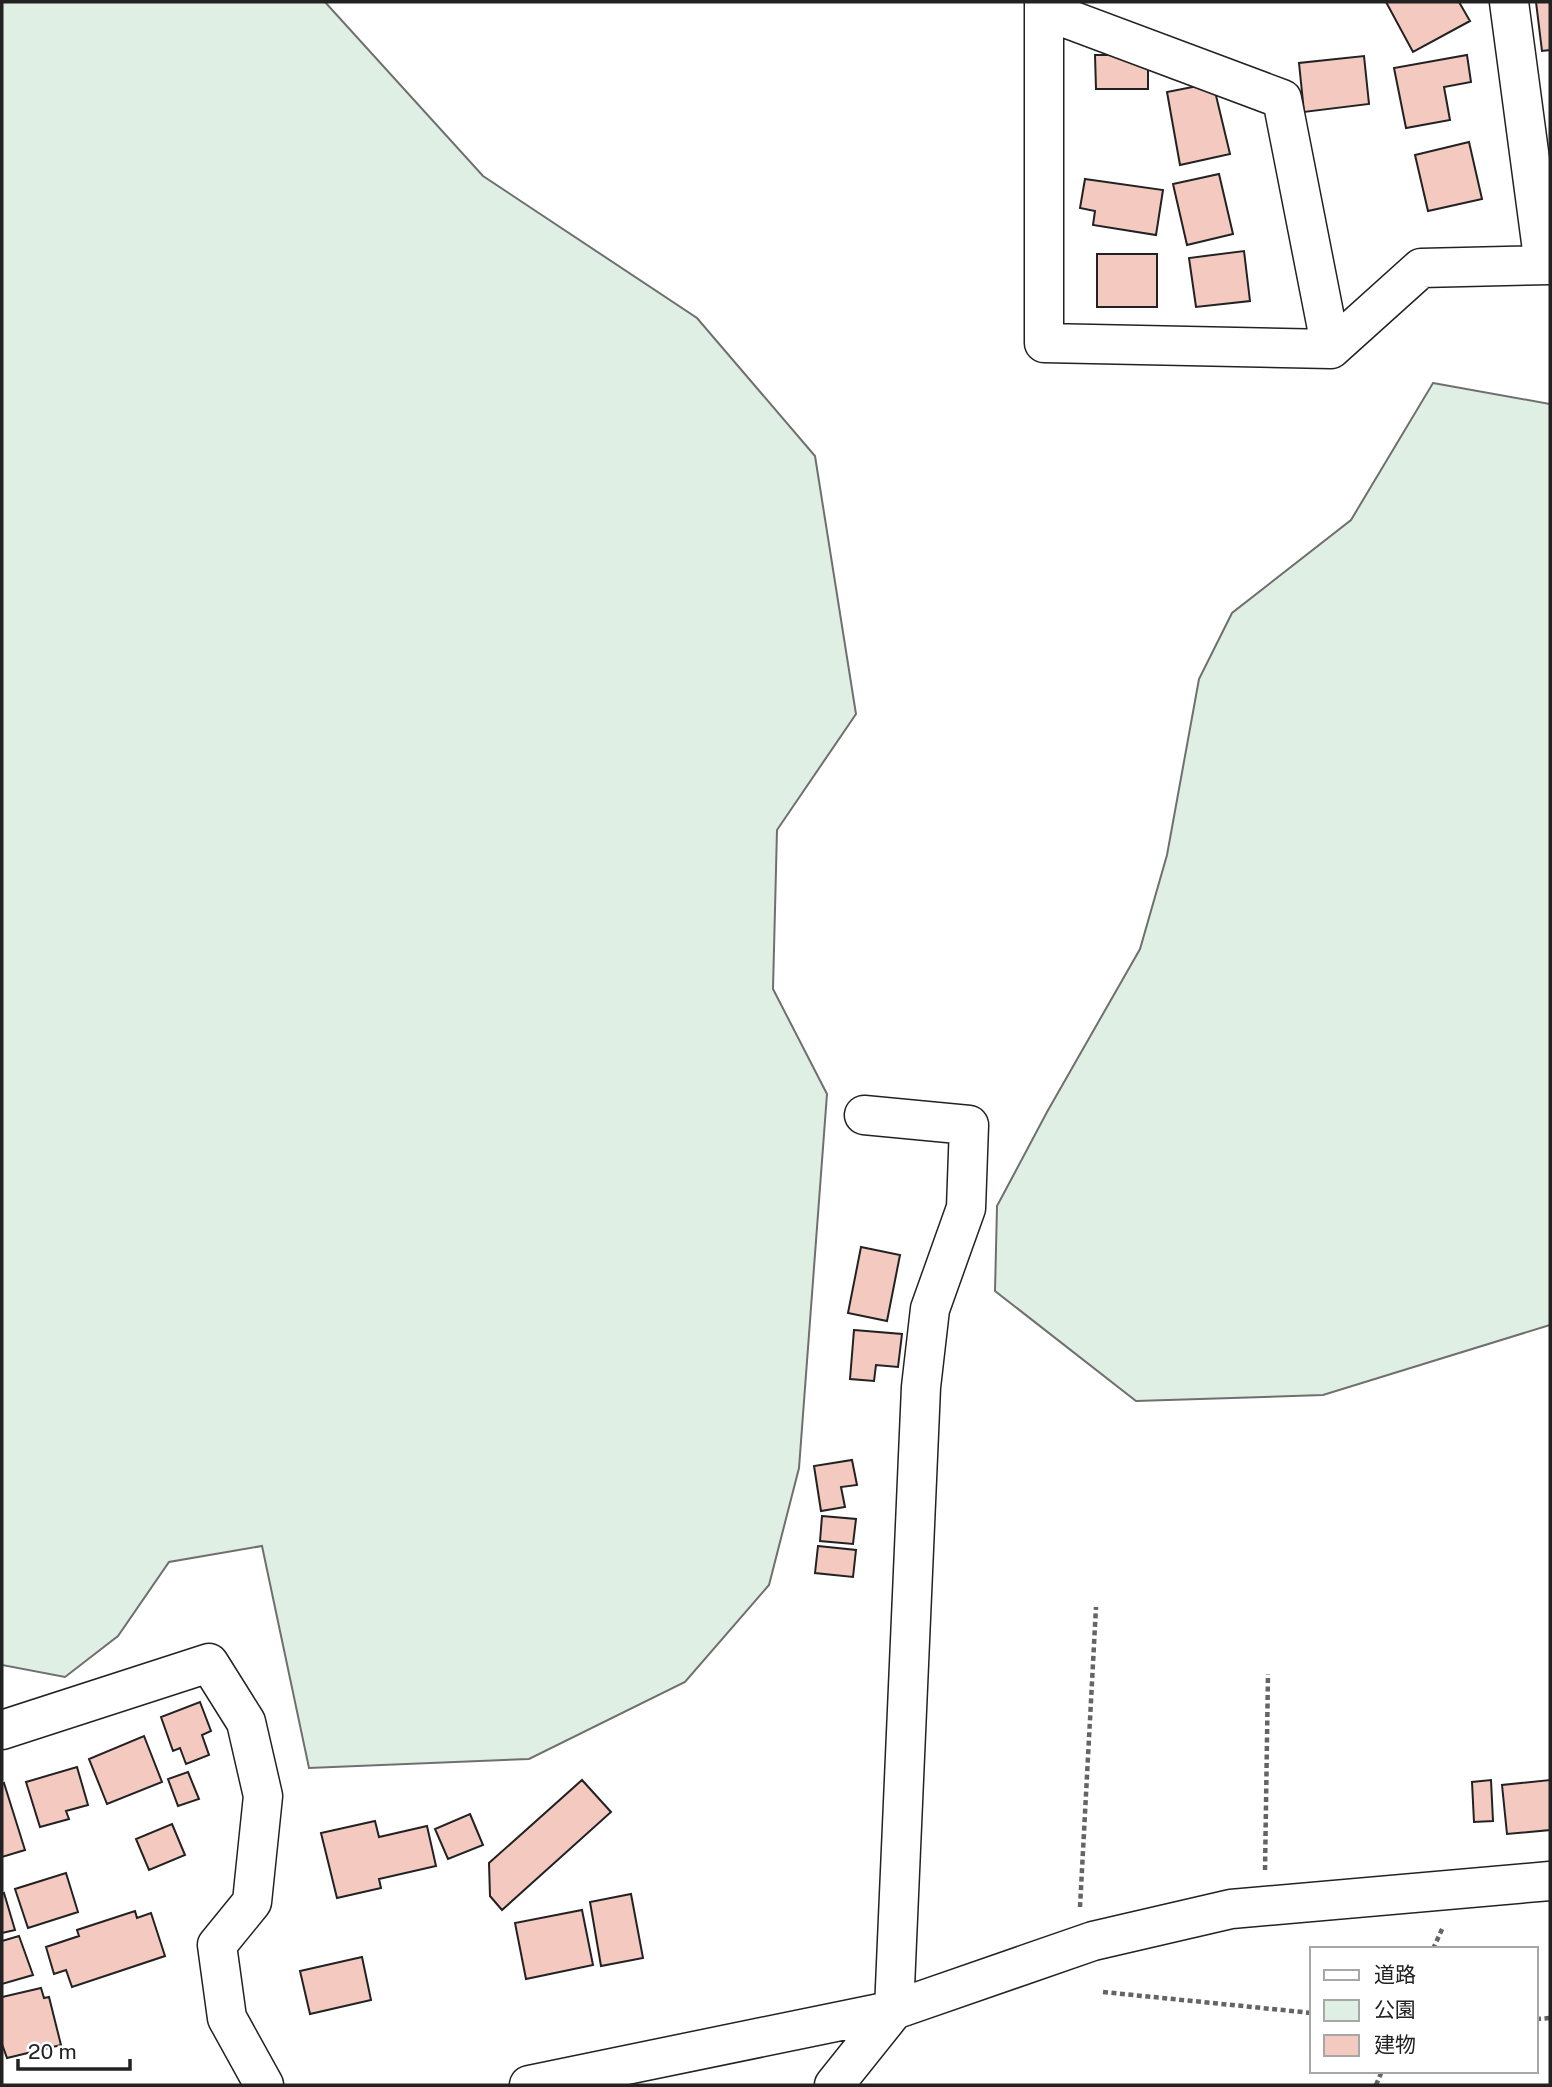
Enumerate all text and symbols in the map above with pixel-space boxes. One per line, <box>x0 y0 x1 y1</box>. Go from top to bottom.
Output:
legend <box>1310 1947 1538 2073</box>
text: 道路 <box>1374 1962 1416 1987</box>
text: 公園 <box>1374 1997 1416 2022</box>
scale bar <box>18 2028 130 2072</box>
text: 建物 <box>1374 2032 1416 2057</box>
text: 20 m <box>28 2039 77 2064</box>

